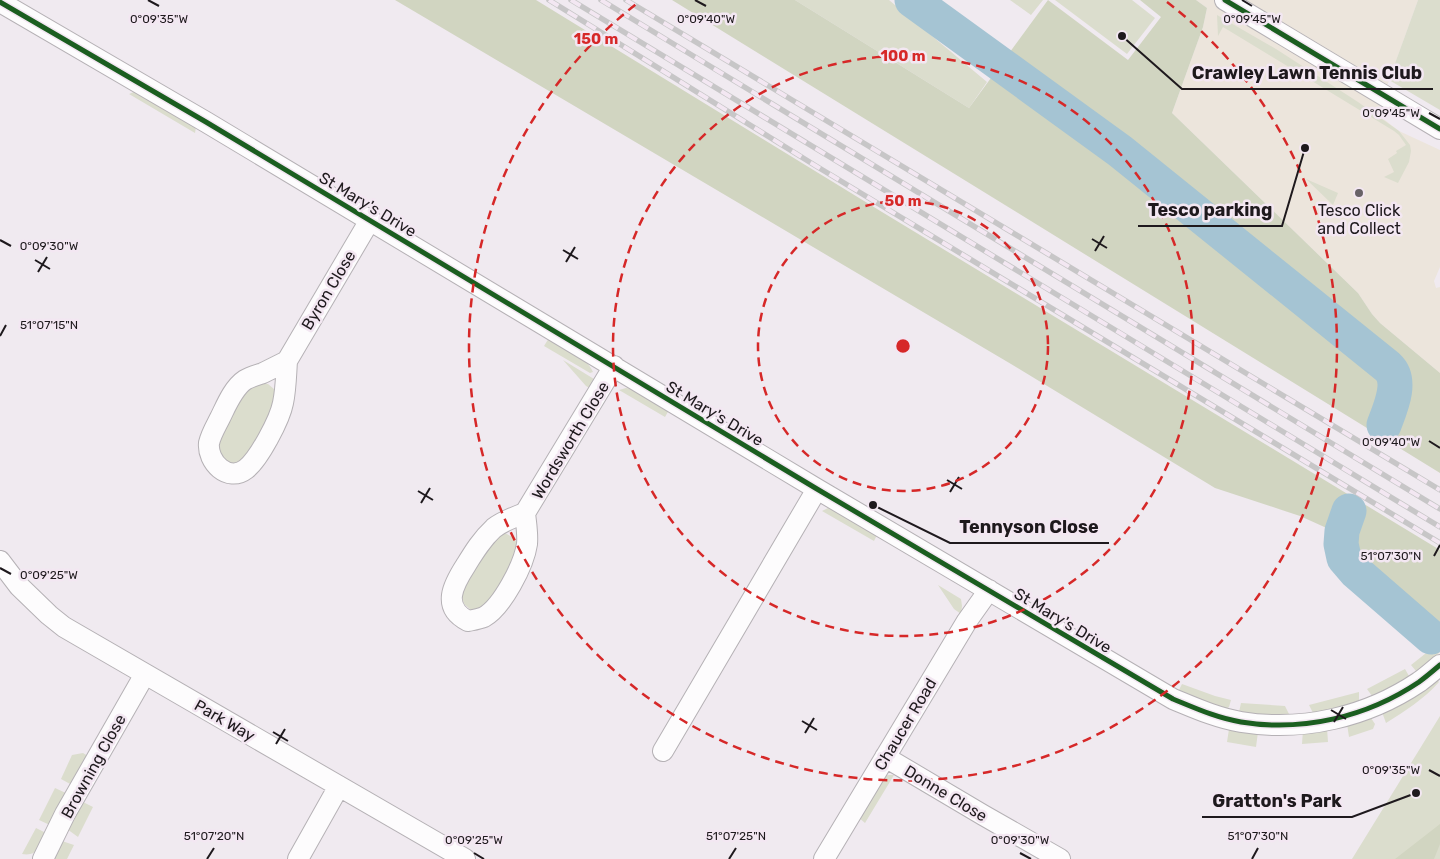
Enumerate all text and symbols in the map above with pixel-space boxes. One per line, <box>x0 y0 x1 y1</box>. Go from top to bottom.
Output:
text: 0°09'35"W <box>130 12 188 26</box>
text: 0°09'40"W <box>677 12 735 26</box>
text: 0°09'45"W <box>1223 12 1281 26</box>
text: 150 m <box>574 30 618 48</box>
text: 100 m <box>881 47 925 65</box>
callout: Crawley Lawn Tennis Club <box>1182 56 1433 89</box>
text: Crawley Lawn Tennis Club <box>1192 62 1422 84</box>
text: 0°09'45"W <box>1362 106 1420 120</box>
street label: St Mary's Drive <box>316 168 420 241</box>
marker: Tesco Click and Collect <box>1353 187 1365 199</box>
text: 50 m <box>885 192 921 210</box>
callout: Tesco parking <box>1138 193 1282 226</box>
text: Tesco parking <box>1148 199 1272 221</box>
place label: Tesco Click and Collect <box>1317 201 1401 238</box>
text: 0°09'30"W <box>20 239 79 253</box>
street label: Byron Close <box>297 247 360 333</box>
text: 51°07'15"N <box>20 318 78 332</box>
centre of rings <box>894 337 912 355</box>
street label: St Mary's Drive <box>663 377 767 450</box>
street label: Wordsworth Close <box>528 378 613 502</box>
text: 0°09'40"W <box>1362 435 1420 449</box>
callout: Tennyson Close <box>950 510 1109 543</box>
text: Tennyson Close <box>959 516 1099 538</box>
text: 51°07'30"N <box>1361 549 1421 563</box>
text: 0°09'25"W <box>20 568 78 582</box>
street label: St Mary's Drive <box>1011 584 1115 657</box>
street label: Chaucer Road <box>870 675 940 774</box>
street label: Park Way <box>191 696 259 745</box>
street label: Browning Close <box>57 711 130 822</box>
street label: Donne Close <box>901 761 991 826</box>
text: 0°09'35"W <box>1362 763 1420 777</box>
callout: Gratton's Park <box>1202 784 1352 817</box>
text: Gratton's Park <box>1212 790 1342 812</box>
text: 51°07'20"N <box>184 829 244 843</box>
text: 51°07'25"N <box>706 829 766 843</box>
text: 51°07'30"N <box>1228 829 1288 843</box>
text: 0°09'25"W <box>445 833 503 847</box>
text: 0°09'30"W <box>991 833 1050 847</box>

